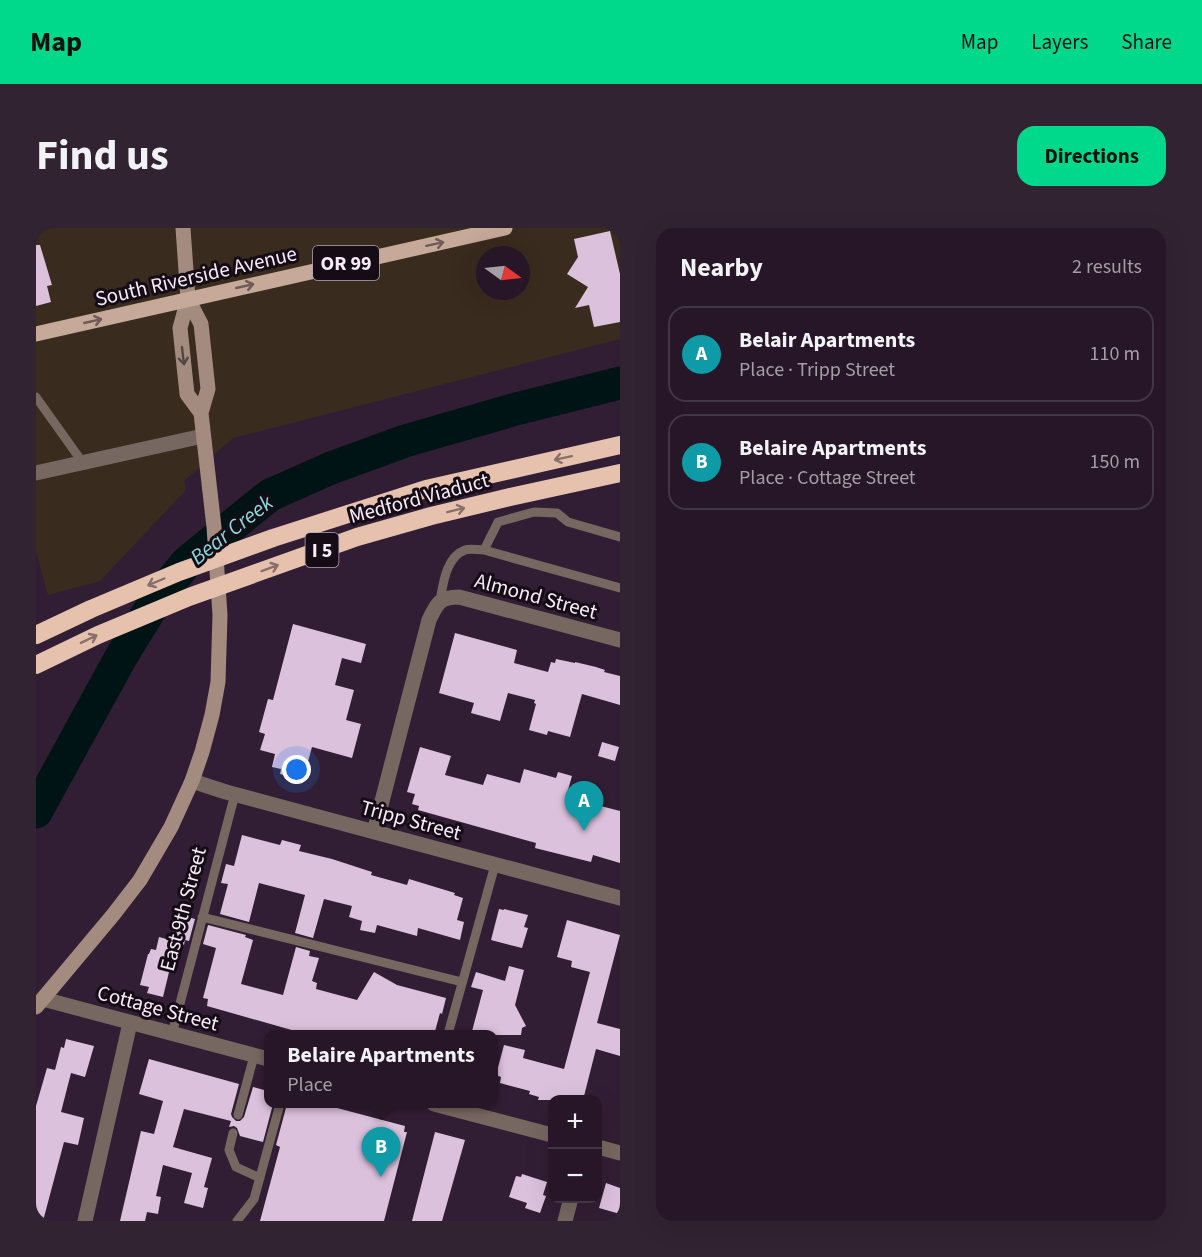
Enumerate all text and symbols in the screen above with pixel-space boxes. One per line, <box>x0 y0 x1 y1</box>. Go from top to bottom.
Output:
text: Map <box>30 22 82 62</box>
text: Map <box>961 27 998 57</box>
text: Layers <box>1031 27 1088 57</box>
text: Share <box>1121 27 1172 57</box>
text: Find us <box>36 126 169 186</box>
button: Directions <box>1017 126 1166 186</box>
one-way arrow <box>425 237 444 249</box>
street label: South Riverside Avenue <box>92 238 300 314</box>
road number: OR 99 <box>313 246 379 280</box>
north arrow <box>476 246 530 300</box>
text: Nearby <box>680 249 763 286</box>
text: 2 results <box>1072 253 1142 281</box>
one-way arrow <box>235 280 254 292</box>
one-way arrow <box>83 314 102 326</box>
text: Belair Apartments <box>739 324 915 356</box>
text: A <box>696 340 707 368</box>
text: 110 m <box>1090 340 1140 368</box>
one-way arrow <box>178 346 189 366</box>
text: Place · Tripp Street <box>739 356 895 384</box>
text: Belaire Apartments <box>739 432 927 464</box>
text: B <box>695 448 708 476</box>
text: 150 m <box>1090 448 1140 476</box>
one-way arrow <box>554 452 573 464</box>
text: Place · Cottage Street <box>739 464 916 492</box>
street label: Medford Viaduct <box>346 465 492 531</box>
water label: Bear Creek <box>183 487 280 573</box>
one-way arrow <box>446 504 465 516</box>
road number: I 5 <box>306 533 338 567</box>
one-way arrow <box>260 562 279 573</box>
street label: Almond Street <box>471 565 601 627</box>
one-way arrow <box>147 577 166 588</box>
one-way arrow <box>79 633 97 645</box>
your location <box>282 755 311 784</box>
pin: A <box>564 782 604 831</box>
street label: Tripp Street <box>357 792 465 848</box>
street label: East 9th Street <box>152 844 214 974</box>
street label: Cottage Street <box>94 977 222 1039</box>
popup <box>264 1030 498 1108</box>
text: Belaire Apartments <box>287 1039 475 1071</box>
text: Place <box>287 1071 332 1099</box>
map controls <box>548 1095 602 1203</box>
button: + <box>548 1095 602 1149</box>
pin: B <box>362 1128 400 1177</box>
button: − <box>548 1149 602 1203</box>

